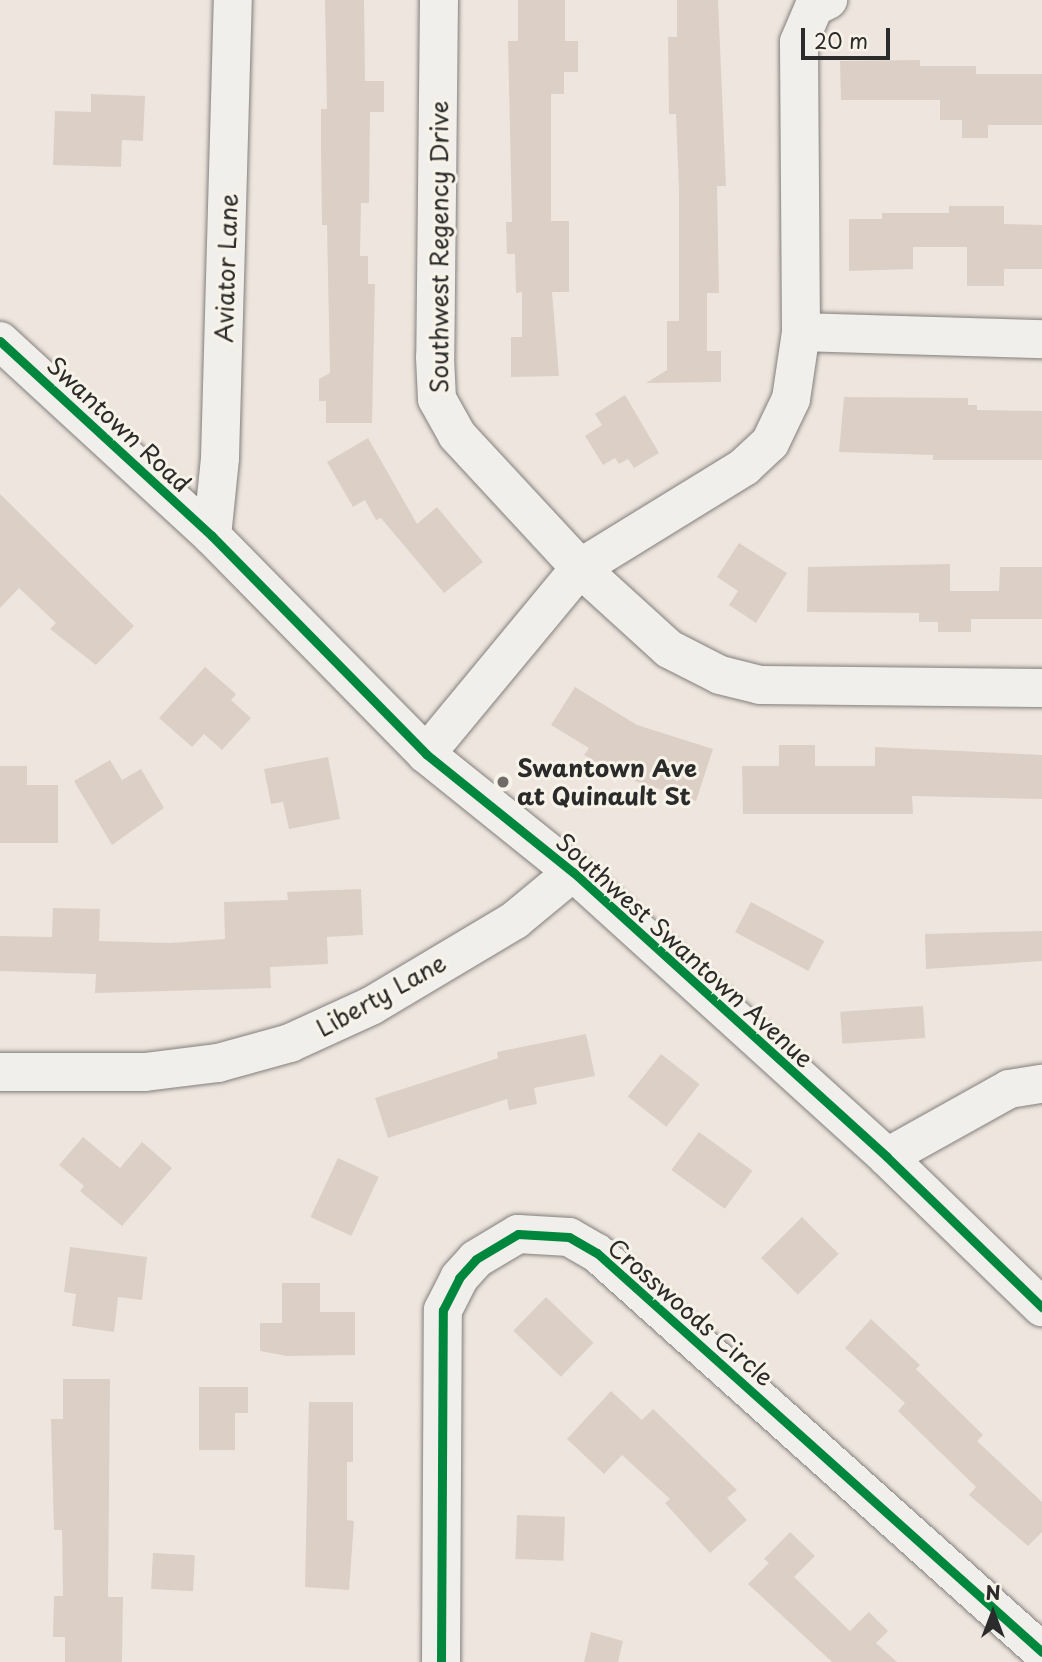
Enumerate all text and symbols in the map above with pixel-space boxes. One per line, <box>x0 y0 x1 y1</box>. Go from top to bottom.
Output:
scale bar <box>804 14 893 58</box>
text: 20 m <box>814 24 868 56</box>
street label: Southwest Regency Drive <box>425 101 453 393</box>
street label: Aviator Lane <box>209 193 243 343</box>
street label: Swantown Road <box>42 351 196 497</box>
place label: Swantown Ave at Quinault St <box>517 754 696 810</box>
marker: Swantown Ave at Quinault St <box>495 774 511 790</box>
street label: Southwest Swantown Avenue <box>551 827 819 1073</box>
street label: Liberty Lane <box>311 947 451 1043</box>
street label: Crosswoods Circle <box>602 1232 780 1392</box>
north arrow <box>958 1578 1028 1648</box>
text: N <box>985 1578 1001 1606</box>

